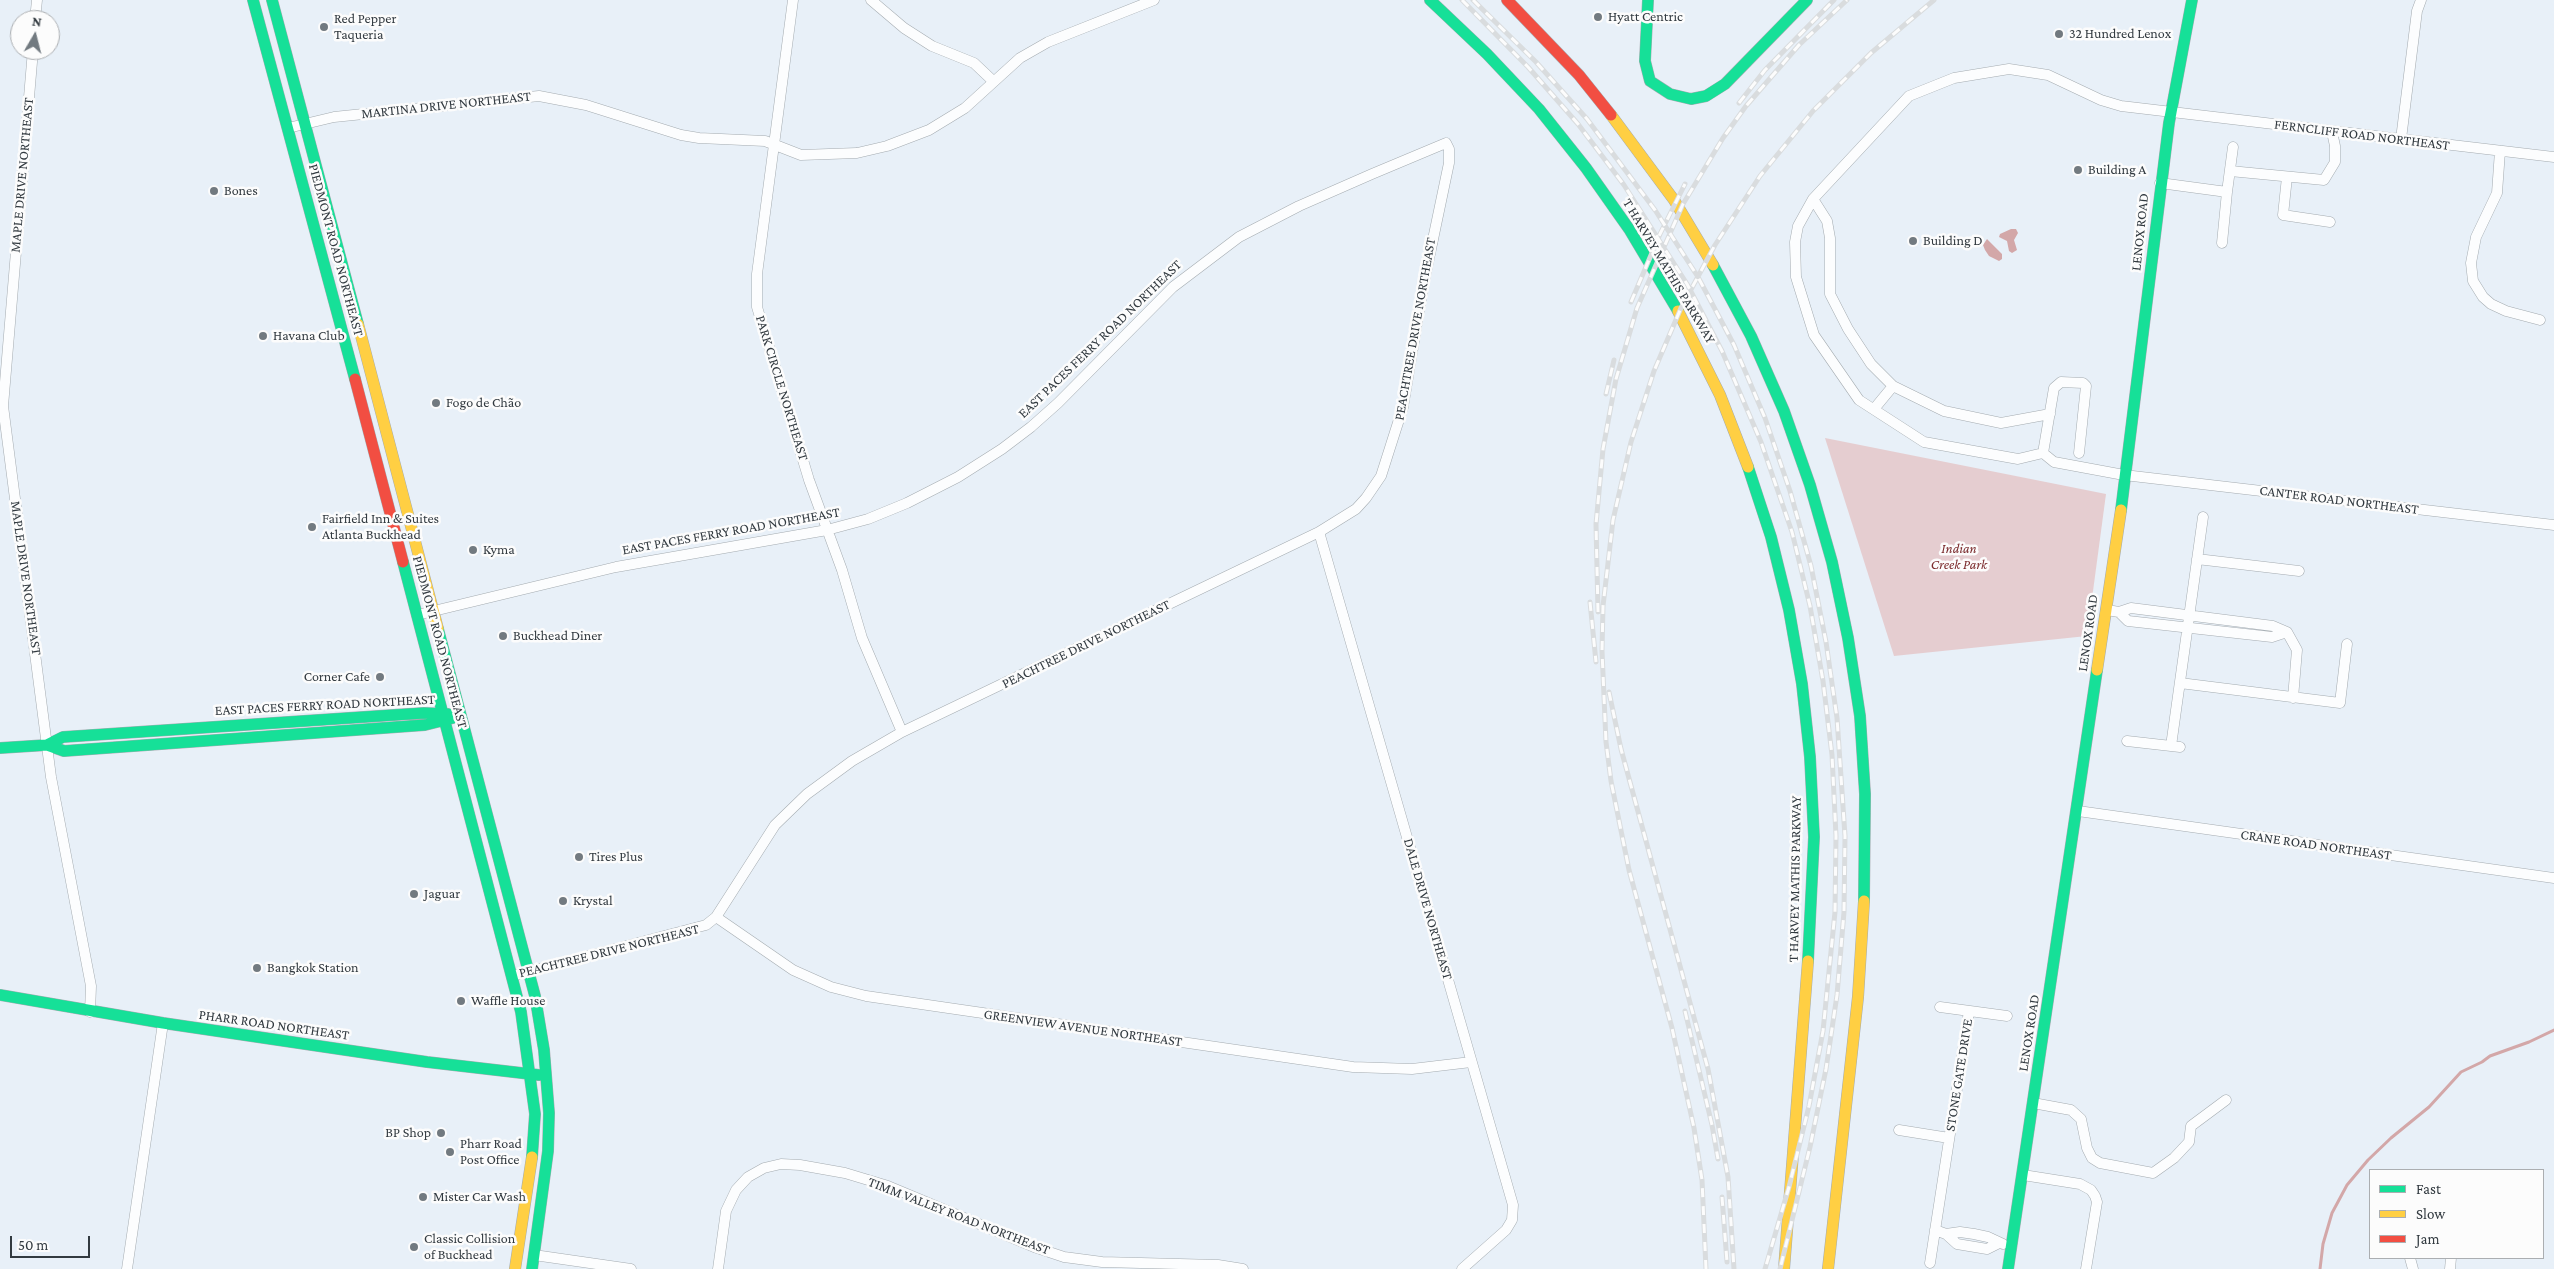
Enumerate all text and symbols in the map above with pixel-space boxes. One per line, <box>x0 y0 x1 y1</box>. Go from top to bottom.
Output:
place label: Hyatt Centric <box>1608 9 1683 25</box>
north arrow <box>10 10 60 60</box>
place label: Red Pepper Taqueria <box>334 11 396 44</box>
marker: Hyatt Centric <box>1592 11 1604 23</box>
text: N <box>31 13 43 30</box>
marker: Red Pepper Taqueria <box>318 21 330 33</box>
place label: 32 Hundred Lenox <box>2069 26 2171 42</box>
marker: 32 Hundred Lenox <box>2053 28 2065 40</box>
street label: MARTINA DRIVE NORTHEAST <box>360 88 532 122</box>
street label: MAPLE DRIVE NORTHEAST <box>7 97 37 253</box>
street label: FERNCLIFF ROAD NORTHEAST <box>2273 116 2451 154</box>
street label: PIEDMONT ROAD NORTHEAST <box>305 162 367 338</box>
place label: Building A <box>2088 162 2146 178</box>
marker: Building A <box>2072 164 2084 176</box>
place label: Bones <box>224 183 258 199</box>
marker: Bones <box>208 185 220 197</box>
street label: LENOX ROAD <box>2128 192 2152 272</box>
street label: T HARVEY MATHIS PARKWAY <box>1619 195 1719 347</box>
place label: Building D <box>1923 233 1983 249</box>
marker: Building D <box>1907 235 1919 247</box>
street label: PEACHTREE DRIVE NORTHEAST <box>1391 236 1439 422</box>
street label: EAST PACES FERRY ROAD NORTHEAST <box>1015 256 1185 422</box>
street label: PARK CIRCLE NORTHEAST <box>752 313 812 463</box>
place label: Havana Club <box>273 328 345 344</box>
marker: Havana Club <box>257 330 269 342</box>
place label: Fogo de Chão <box>446 395 521 411</box>
marker: Fogo de Chão <box>430 397 442 409</box>
street label: CANTER ROAD NORTHEAST <box>2259 482 2419 518</box>
street label: MAPLE DRIVE NORTHEAST <box>7 500 45 656</box>
street label: EAST PACES FERRY ROAD NORTHEAST <box>621 504 841 558</box>
place label: Fairfield Inn & Suites Atlanta Buckhead <box>322 511 439 544</box>
marker: Fairfield Inn & Suites Atlanta Buckhead <box>306 521 318 533</box>
park label: Indian Creek Park <box>1931 541 1987 574</box>
place label: Kyma <box>483 542 515 558</box>
marker: Kyma <box>467 544 479 556</box>
street label: PIEDMONT ROAD NORTHEAST <box>409 554 471 730</box>
street label: LENOX ROAD <box>2074 593 2102 673</box>
street label: PEACHTREE DRIVE NORTHEAST <box>999 596 1173 692</box>
place label: Buckhead Diner <box>513 628 602 644</box>
marker: Buckhead Diner <box>497 630 509 642</box>
place label: Corner Cafe <box>304 669 370 685</box>
marker: Corner Cafe <box>374 671 386 683</box>
street label: EAST PACES FERRY ROAD NORTHEAST <box>214 691 436 719</box>
street label: T HARVEY MATHIS PARKWAY <box>1785 796 1805 962</box>
street label: CRANE ROAD NORTHEAST <box>2239 826 2393 864</box>
street label: DALE DRIVE NORTHEAST <box>1400 836 1456 982</box>
place label: Tires Plus <box>589 849 643 865</box>
marker: Tires Plus <box>573 851 585 863</box>
place label: Jaguar <box>424 886 460 902</box>
marker: Jaguar <box>408 888 420 900</box>
place label: Krystal <box>573 893 613 909</box>
marker: Krystal <box>557 895 569 907</box>
street label: PEACHTREE DRIVE NORTHEAST <box>517 920 701 982</box>
place label: Bangkok Station <box>267 960 359 976</box>
marker: Bangkok Station <box>251 962 263 974</box>
place label: Waffle House <box>471 993 545 1009</box>
street label: LENOX ROAD <box>2015 993 2043 1073</box>
marker: Waffle House <box>455 995 467 1007</box>
street label: PHARR ROAD NORTHEAST <box>198 1006 350 1044</box>
street label: GREENVIEW AVENUE NORTHEAST <box>983 1006 1183 1050</box>
street label: STONE GATE DRIVE <box>1942 1017 1976 1133</box>
place label: BP Shop <box>385 1125 431 1141</box>
marker: BP Shop <box>435 1127 447 1139</box>
place label: Pharr Road Post Office <box>460 1136 522 1168</box>
marker: Pharr Road Post Office <box>444 1146 456 1158</box>
legend <box>2369 1169 2544 1259</box>
street label: TIMM VALLEY ROAD NORTHEAST <box>866 1173 1052 1259</box>
text: Fast <box>2416 1181 2441 1197</box>
place label: Mister Car Wash <box>433 1189 526 1205</box>
marker: Mister Car Wash <box>417 1191 429 1203</box>
text: Slow <box>2416 1206 2445 1222</box>
scale bar <box>12 1226 92 1258</box>
place label: Classic Collision of Buckhead <box>424 1231 515 1264</box>
text: Jam <box>2416 1231 2439 1247</box>
text: 50 m <box>18 1237 48 1253</box>
marker: Classic Collision of Buckhead <box>408 1241 420 1253</box>

